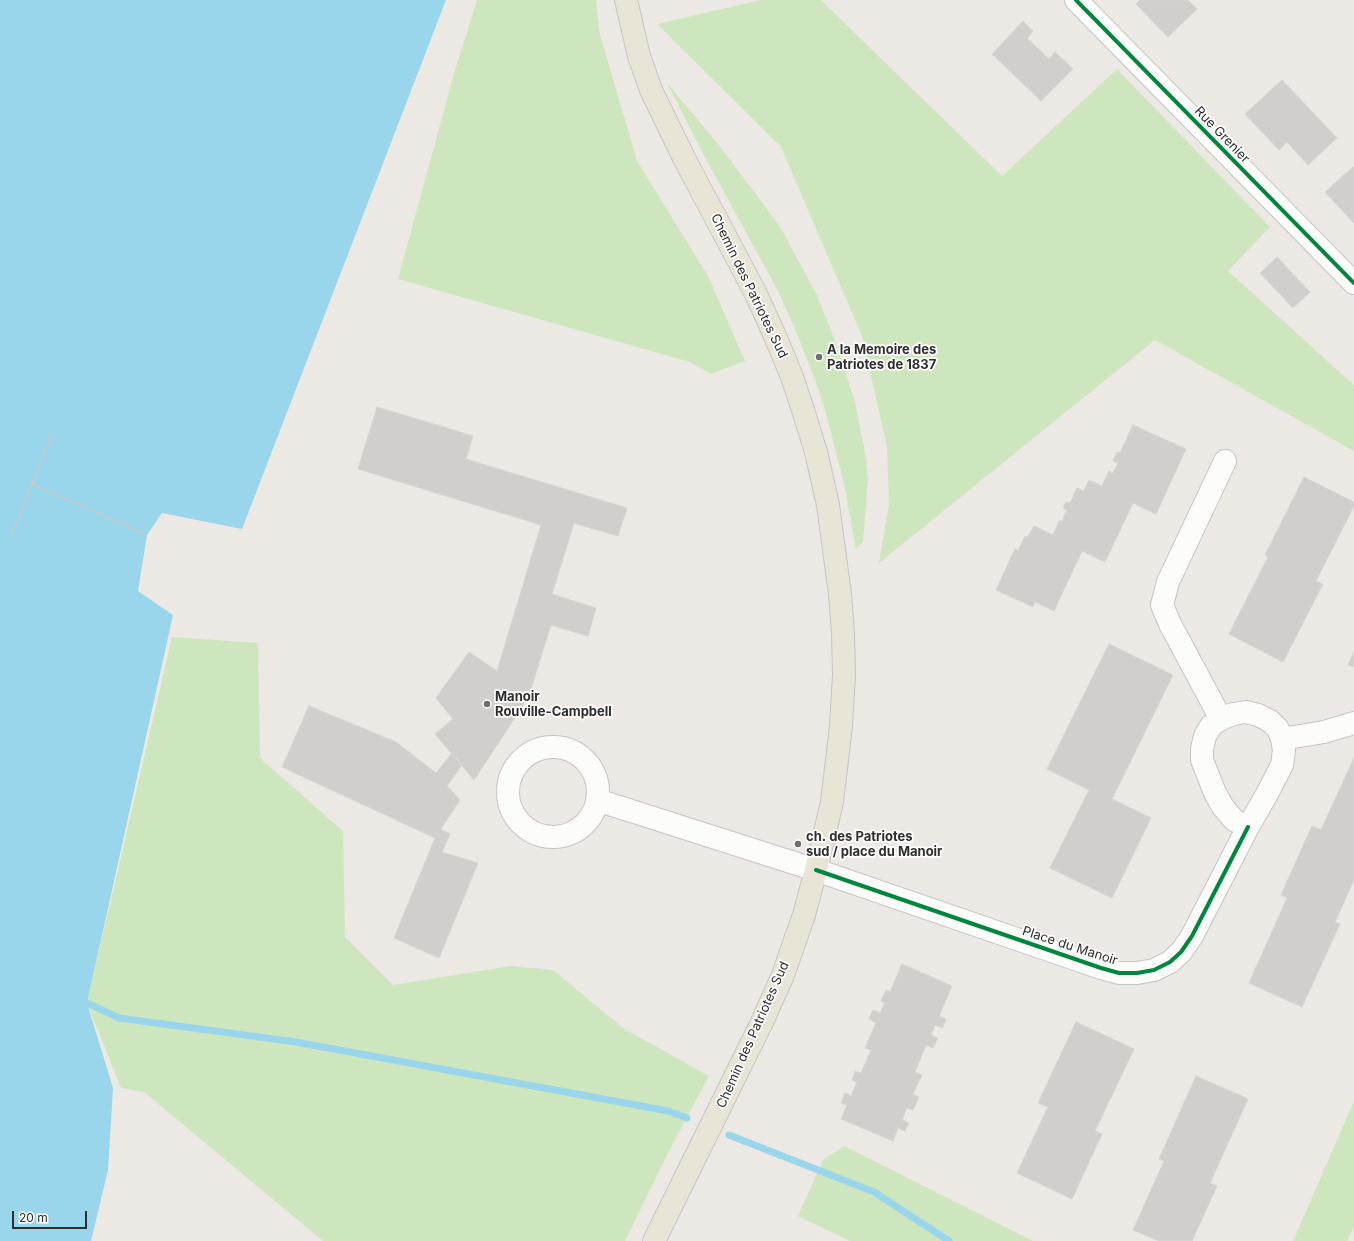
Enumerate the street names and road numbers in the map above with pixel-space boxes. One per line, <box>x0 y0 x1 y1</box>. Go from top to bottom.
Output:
street label: Rue Grenier <box>1191 103 1253 167</box>
street label: Chemin des Patriotes Sud <box>707 211 791 361</box>
street label: Place du Manoir <box>1020 923 1120 969</box>
street label: Chemin des Patriotes Sud <box>714 959 792 1111</box>

